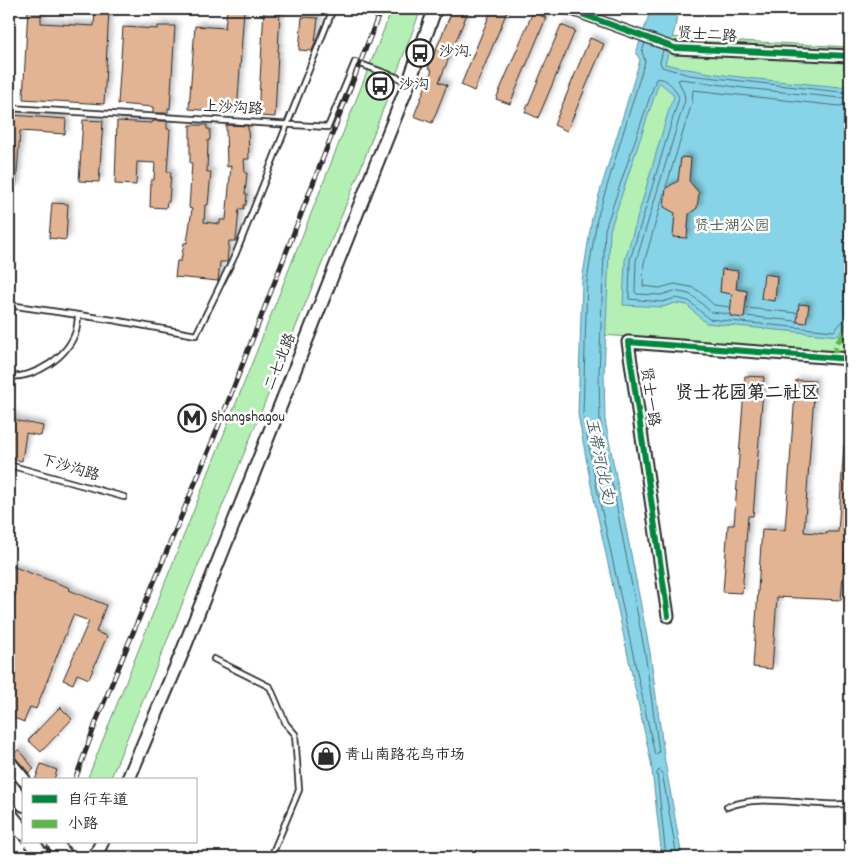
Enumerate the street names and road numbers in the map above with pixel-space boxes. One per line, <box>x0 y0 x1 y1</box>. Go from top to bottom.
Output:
street label: 贤士二路 <box>676 23 738 49</box>
street label: 上沙沟路 <box>202 96 264 122</box>
street label: 二七北路 <box>260 330 302 394</box>
street label: 贤士一路 <box>634 366 664 428</box>
street label: 下沙沟路 <box>38 450 102 488</box>

